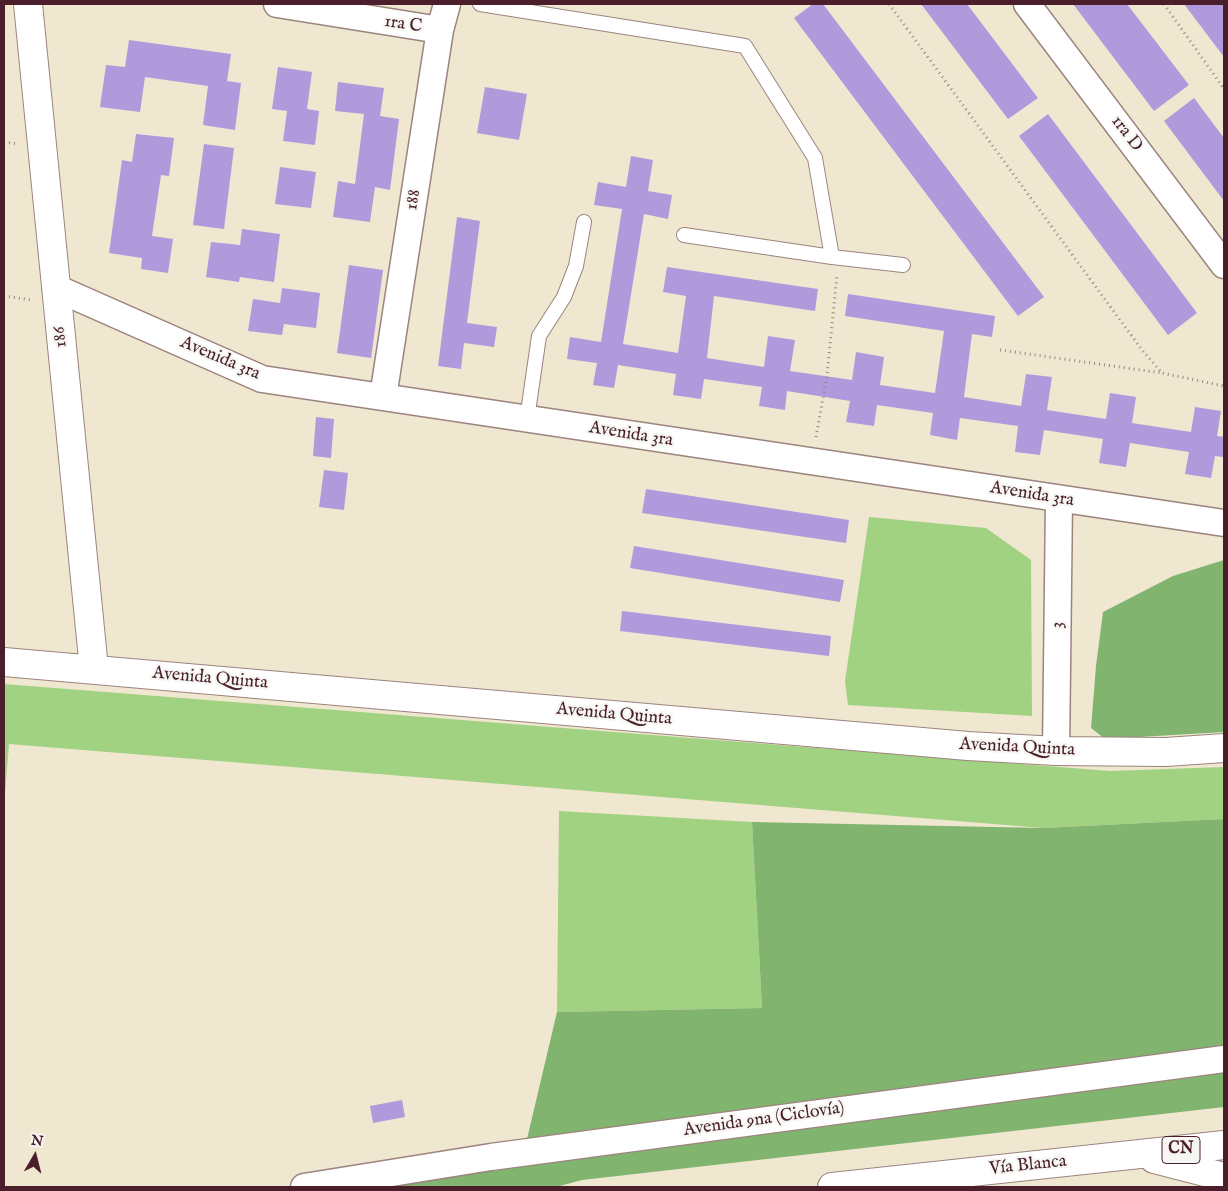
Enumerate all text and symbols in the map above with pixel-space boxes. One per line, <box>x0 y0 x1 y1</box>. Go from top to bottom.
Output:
street label: 1ra C <box>383 11 423 39</box>
street label: 1ra D <box>1105 112 1147 156</box>
street label: 188 <box>402 188 426 212</box>
street label: 186 <box>49 325 73 349</box>
street label: Avenida 3ra <box>177 333 263 385</box>
street label: Avenida 3ra <box>587 418 675 452</box>
street label: Avenida 3ra <box>988 478 1076 512</box>
street label: 3 <box>1047 621 1069 629</box>
street label: Avenida Quinta <box>151 663 269 695</box>
street label: Avenida Quinta <box>555 699 673 731</box>
street label: Avenida Quinta <box>959 734 1075 762</box>
street label: Avenida 9na (Ciclovía) <box>682 1098 846 1142</box>
north arrow <box>10 1131 60 1181</box>
text: N <box>30 1131 44 1151</box>
road number: CN <box>1162 1136 1200 1164</box>
street label: Vía Blanca <box>988 1151 1068 1181</box>

